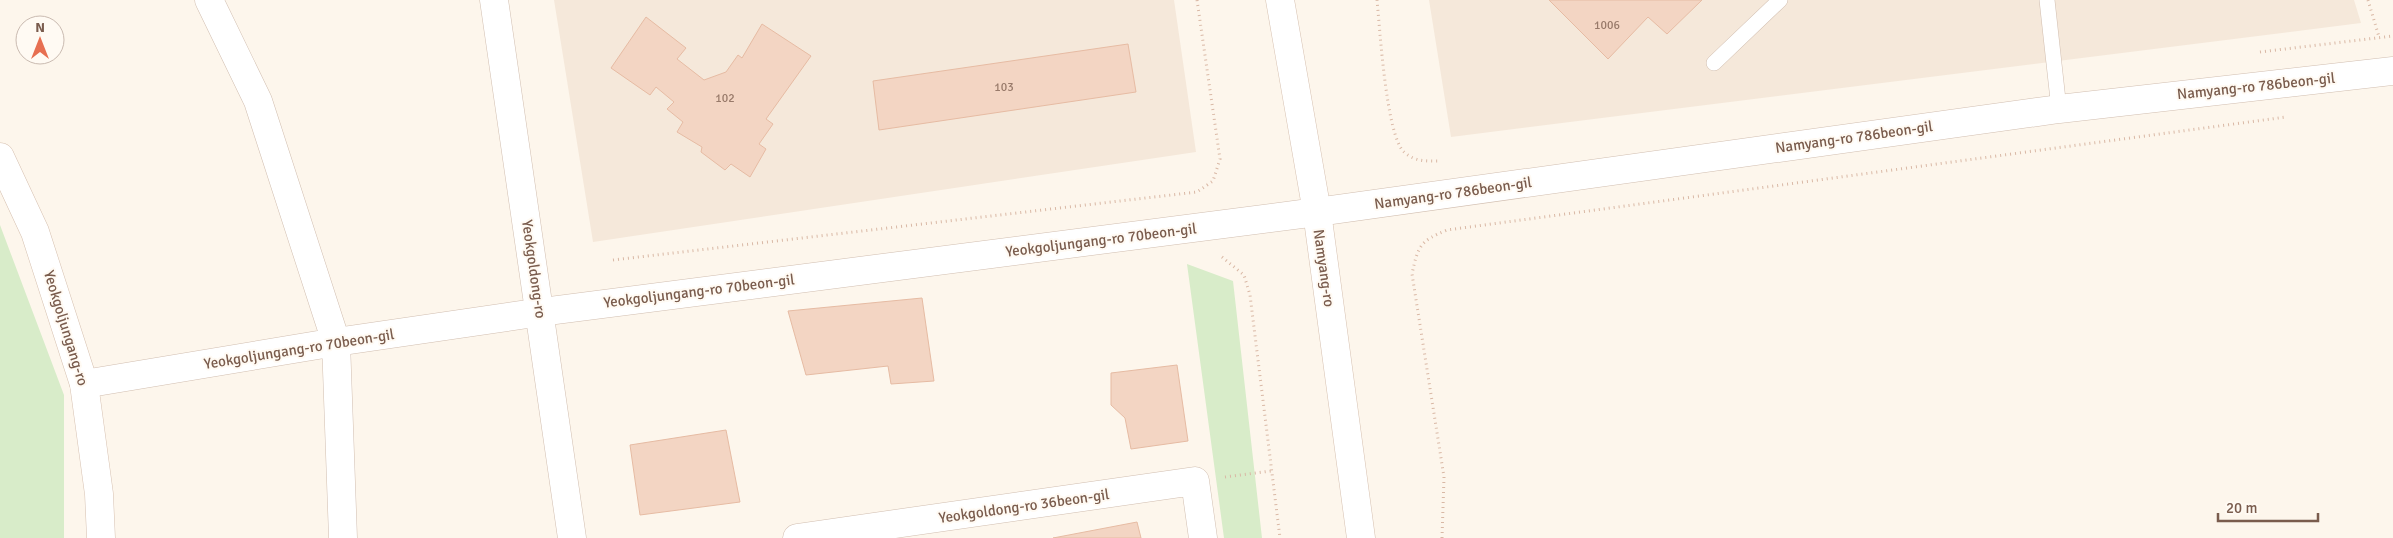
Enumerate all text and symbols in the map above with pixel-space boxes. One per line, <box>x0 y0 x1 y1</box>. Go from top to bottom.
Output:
north arrow <box>15 15 65 65</box>
house number: 1006 <box>1594 18 1620 33</box>
text: N <box>35 19 45 36</box>
street label: Namyang-ro 786beon-gil <box>2176 69 2336 103</box>
house number: 103 <box>994 80 1014 95</box>
house number: 102 <box>715 91 735 106</box>
street label: Namyang-ro 786beon-gil <box>1774 117 1934 157</box>
street label: Namyang-ro 786beon-gil <box>1373 173 1533 213</box>
street label: Yeokgoldong-ro <box>518 218 550 320</box>
street label: Yeokgoljungang-ro 70beon-gil <box>1004 219 1198 261</box>
street label: Namyang-ro <box>1310 228 1338 308</box>
street label: Yeokgoljungang-ro <box>40 268 92 388</box>
street label: Yeokgoljungang-ro 70beon-gil <box>602 270 796 312</box>
street label: Yeokgoljungang-ro 70beon-gil <box>203 325 395 373</box>
street label: Yeokgoldong-ro 36beon-gil <box>938 485 1110 527</box>
scale bar <box>2218 490 2318 522</box>
text: 20 m <box>2226 499 2257 517</box>

